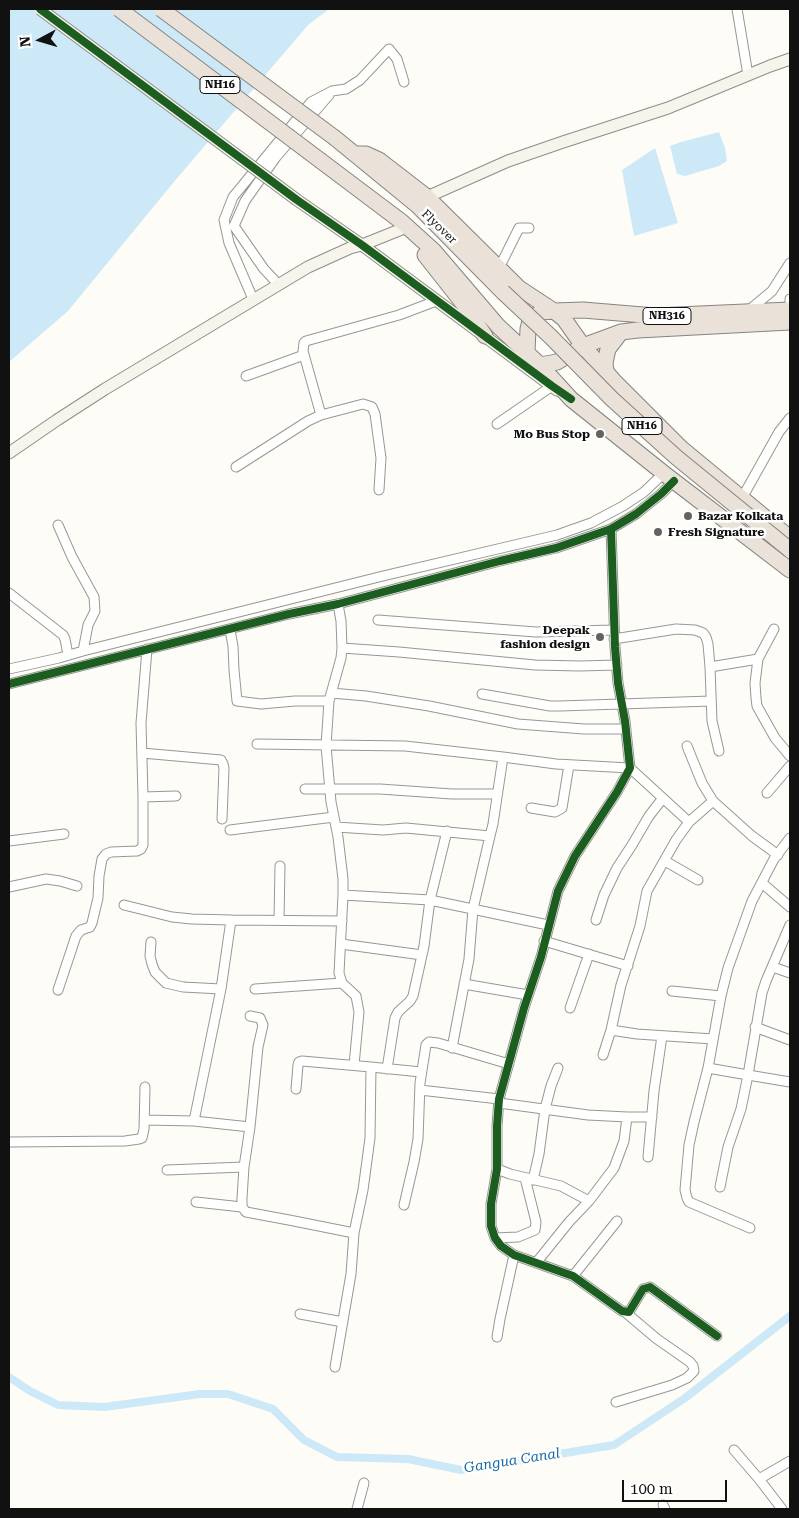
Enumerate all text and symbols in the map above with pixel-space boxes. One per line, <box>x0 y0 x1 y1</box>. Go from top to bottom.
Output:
north arrow <box>15 15 65 65</box>
text: N <box>17 35 34 48</box>
road number: NH16 <box>200 76 240 94</box>
street label: Flyover <box>418 207 460 247</box>
road number: NH316 <box>643 308 691 324</box>
road number: NH16 <box>622 418 662 434</box>
place label: Mo Bus Stop <box>514 427 590 441</box>
marker: Mo Bus Stop <box>594 428 606 440</box>
place label: Bazar Kolkata <box>698 509 783 523</box>
marker: Bazar Kolkata <box>682 510 694 522</box>
place label: Fresh Signature <box>668 525 764 539</box>
marker: Fresh Signature <box>652 526 664 538</box>
place label: Deepak fashion design <box>500 623 590 651</box>
marker: Deepak fashion design <box>594 631 606 643</box>
water label: Gangua Canal <box>463 1445 561 1477</box>
scale bar <box>624 1470 729 1502</box>
text: 100 m <box>630 1480 673 1498</box>

